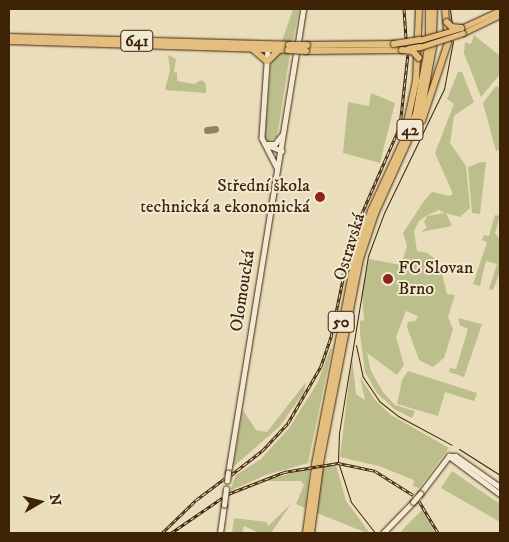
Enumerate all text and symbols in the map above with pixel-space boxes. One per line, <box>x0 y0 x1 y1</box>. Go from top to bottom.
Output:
road number: 641 <box>120 27 154 54</box>
road number: 42 <box>396 116 424 144</box>
place label: Střední škola technická a ekonomická <box>140 176 310 218</box>
marker: Střední škola technická a ekonomická <box>314 191 326 203</box>
street label: Ostravská <box>330 211 370 283</box>
street label: Olomoucká <box>226 249 260 333</box>
place label: FC Slovan Brno <box>398 258 473 300</box>
marker: FC Slovan Brno <box>382 273 394 285</box>
road number: 50 <box>327 308 355 336</box>
north arrow <box>15 477 65 527</box>
text: N <box>45 493 65 507</box>

